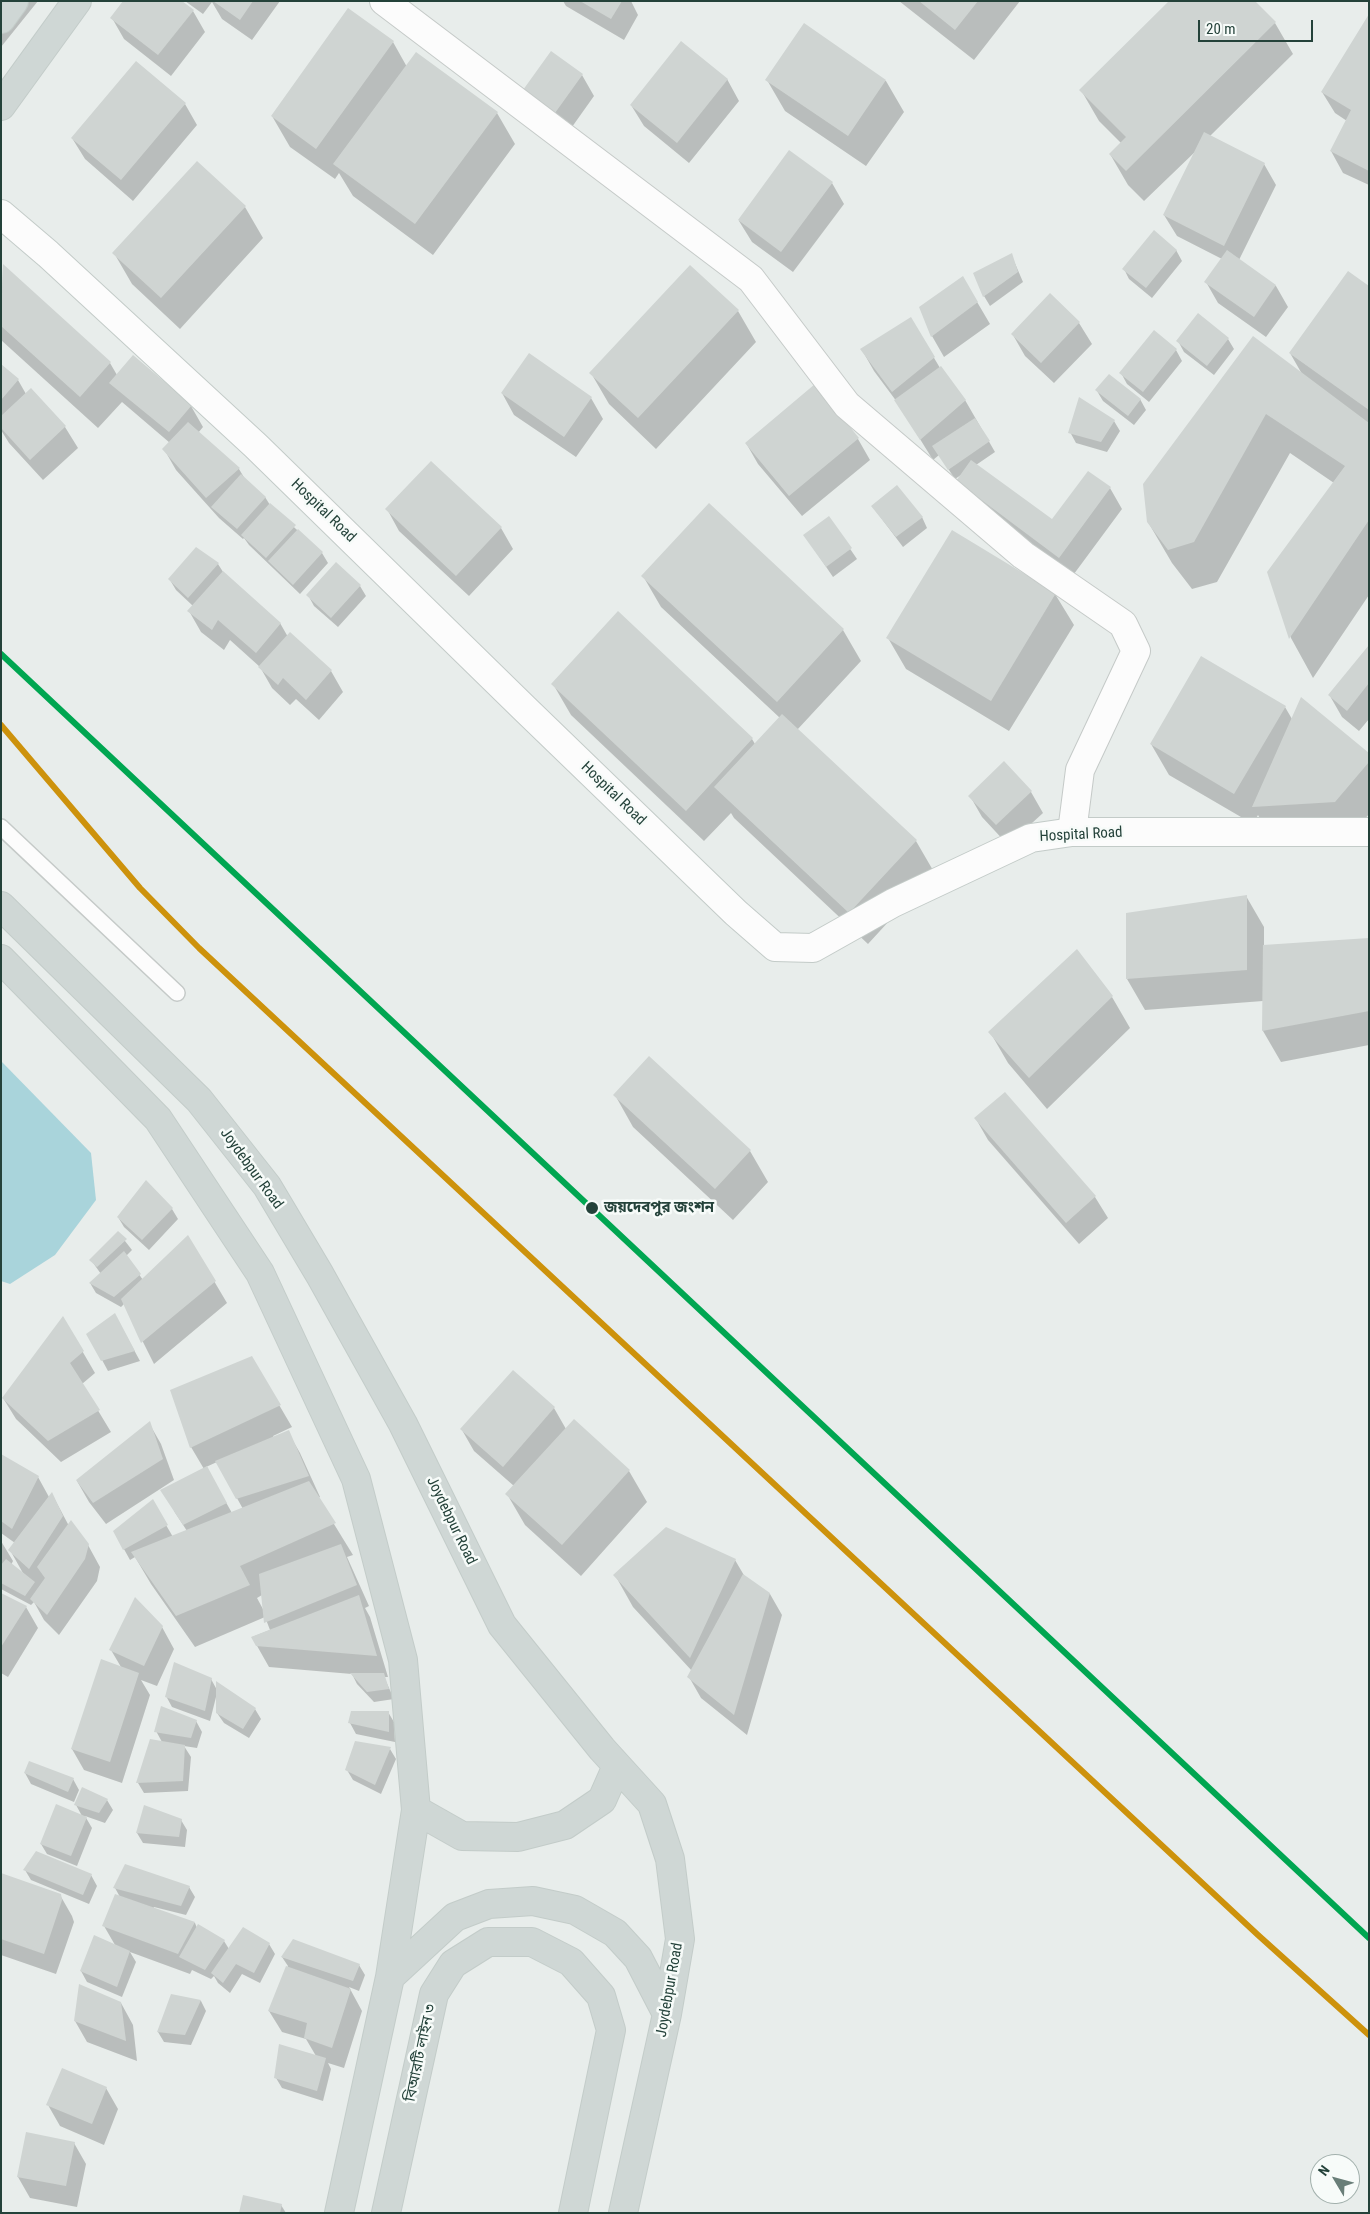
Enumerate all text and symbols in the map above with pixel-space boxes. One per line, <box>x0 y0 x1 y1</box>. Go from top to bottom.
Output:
scale bar <box>1200 10 1315 42</box>
text: 20 m <box>1206 20 1236 38</box>
street label: Hospital Road <box>287 476 359 546</box>
street label: Hospital Road <box>577 759 649 829</box>
street label: Hospital Road <box>1039 824 1123 846</box>
street label: Joydebpur Road <box>216 1125 286 1213</box>
place label: জয়দেবপুর জংশন <box>604 1199 714 1217</box>
marker: জয়দেবপুর জংশন <box>584 1200 600 1216</box>
street label: Joydebpur Road <box>422 1474 480 1568</box>
street label: Joydebpur Road <box>653 1941 687 2039</box>
street label: বিআরটি লাইন ৩ <box>402 2003 440 2103</box>
north arrow <box>1310 2154 1360 2204</box>
text: N <box>1315 2162 1333 2179</box>

